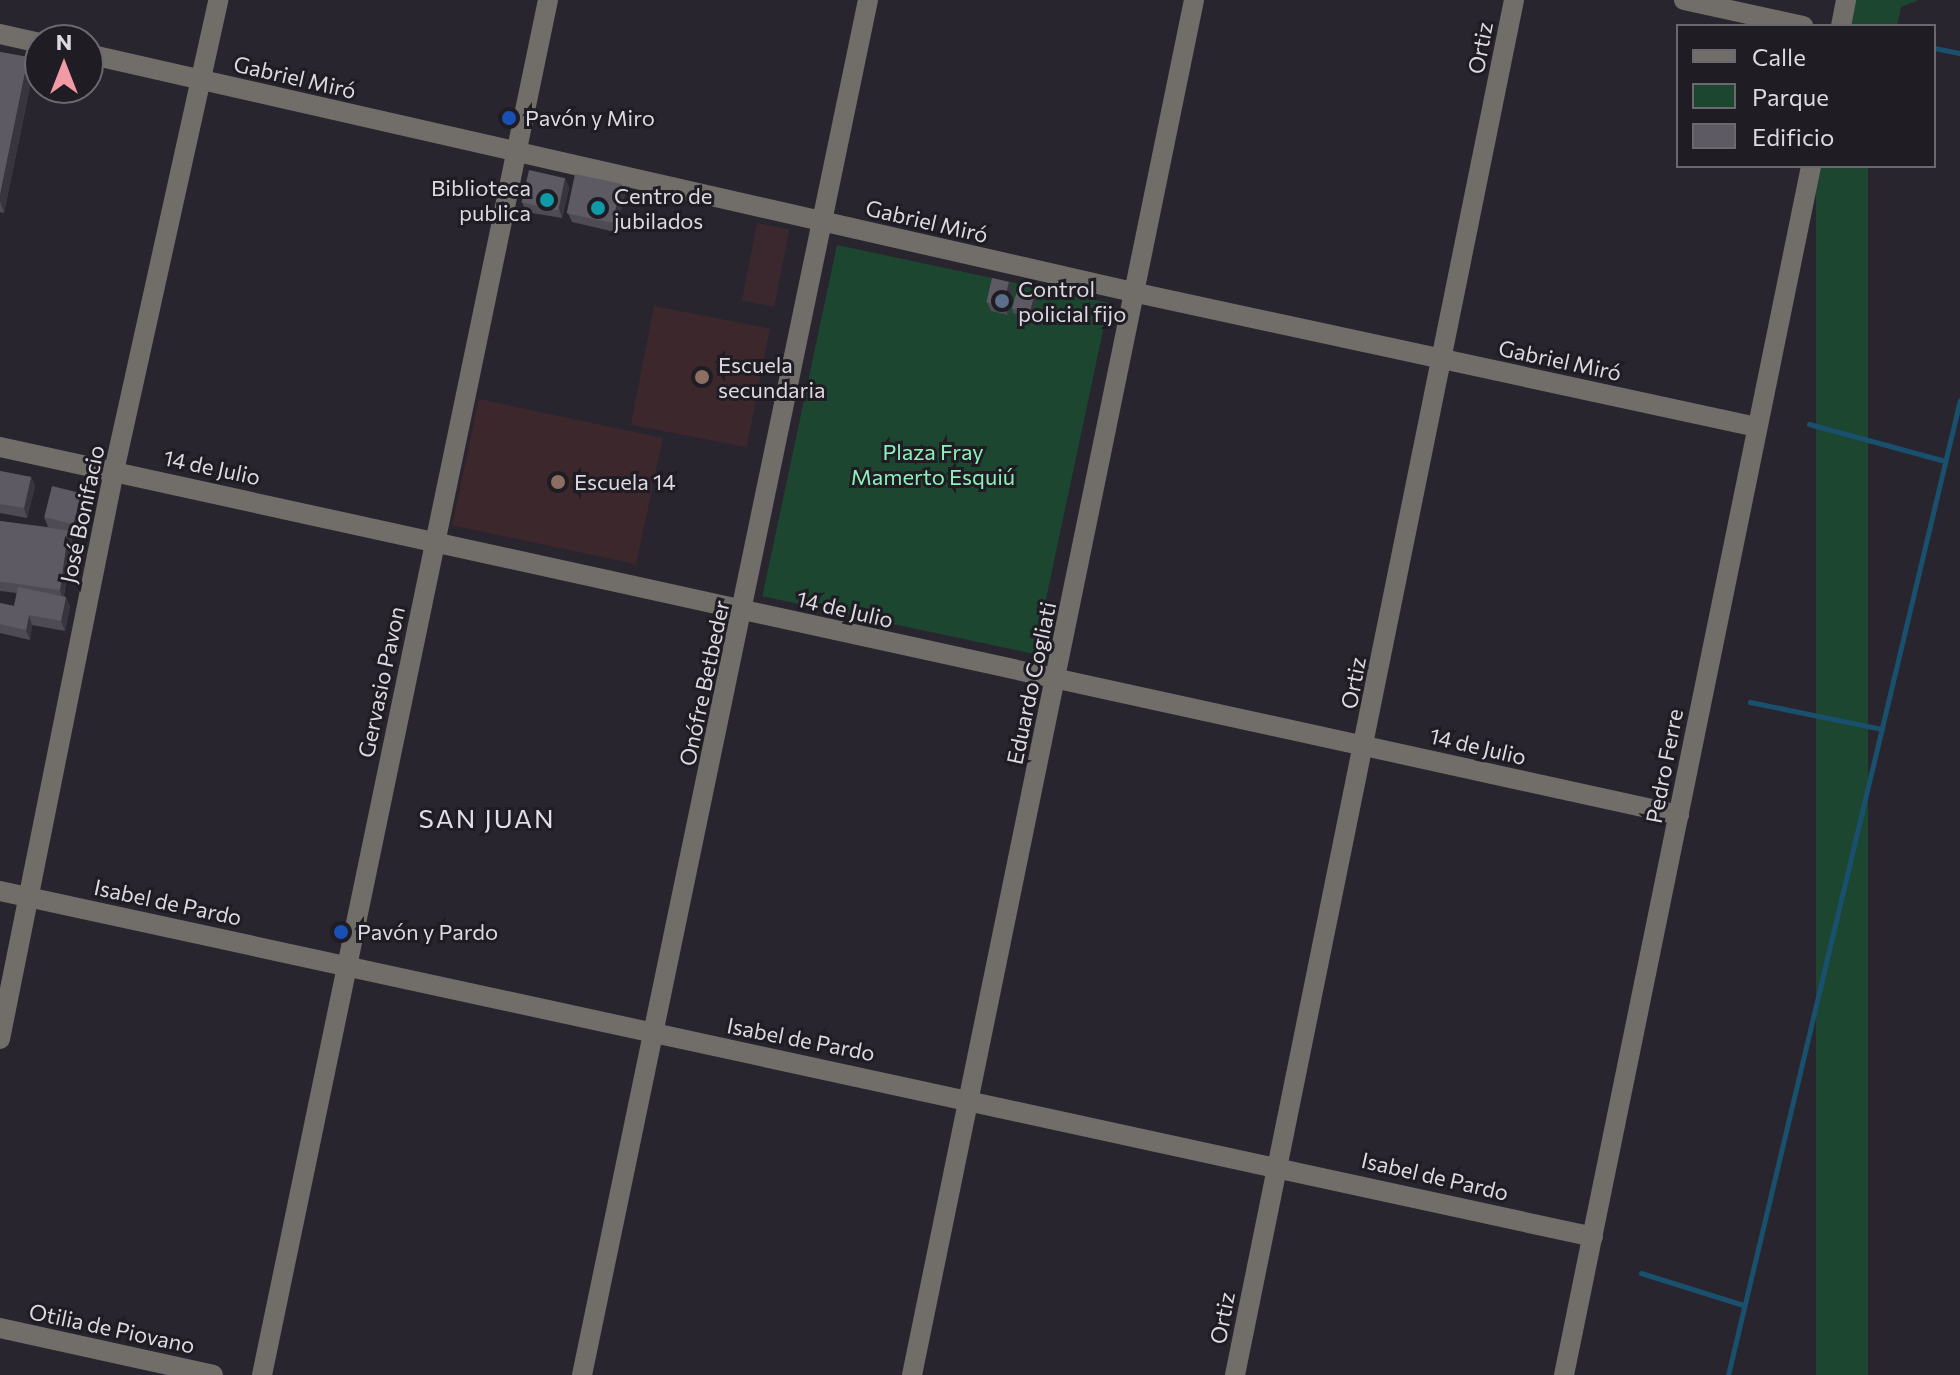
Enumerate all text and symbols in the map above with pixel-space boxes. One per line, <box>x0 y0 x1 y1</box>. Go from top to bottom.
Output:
street label: Ortiz <box>1462 20 1498 76</box>
north arrow <box>24 24 104 104</box>
legend <box>1676 24 1936 168</box>
text: N <box>56 28 72 55</box>
text: Calle <box>1752 42 1806 71</box>
street label: Gabriel Miró <box>231 50 359 104</box>
text: Parque <box>1752 82 1829 111</box>
place label: Pavón y Miro <box>525 105 655 131</box>
marker: Pavón y Miro <box>500 109 518 127</box>
text: Edificio <box>1752 122 1834 151</box>
place label: Biblioteca publica <box>431 174 531 226</box>
place label: Centro de jubilados <box>614 182 712 234</box>
marker: Biblioteca publica <box>538 191 556 209</box>
street label: Gabriel Miró <box>863 194 991 248</box>
marker: Centro de jubilados <box>589 199 607 217</box>
place label: Control policial fijo <box>1018 275 1126 326</box>
marker: Control policial fijo <box>993 292 1011 310</box>
street label: Gabriel Miró <box>1496 334 1624 386</box>
place label: Escuela secundaria <box>718 351 826 402</box>
marker: Escuela secundaria <box>693 368 711 386</box>
park label: Plaza Fray Mamerto Esquiú <box>851 438 1015 490</box>
street label: José Bonifacio <box>54 443 110 585</box>
street label: 14 de Julio <box>161 444 263 490</box>
place label: Escuela 14 <box>574 469 676 495</box>
marker: Escuela 14 <box>549 473 567 491</box>
street label: 14 de Julio <box>794 585 896 633</box>
street label: Onófre Betbeder <box>674 598 734 768</box>
street label: Eduardo Cogliati <box>1001 599 1061 767</box>
street label: Gervasio Pavon <box>352 604 410 760</box>
street label: Ortiz <box>1335 655 1371 711</box>
street label: Pedro Ferre <box>1640 707 1688 825</box>
street label: 14 de Julio <box>1427 722 1529 770</box>
district label: SAN JUAN <box>418 802 556 834</box>
street label: Isabel de Pardo <box>92 873 244 931</box>
place label: Pavón y Pardo <box>357 919 498 945</box>
marker: Pavón y Pardo <box>332 923 350 941</box>
street label: Isabel de Pardo <box>725 1012 877 1066</box>
street label: Isabel de Pardo <box>1359 1146 1511 1206</box>
street label: Ortiz <box>1204 1290 1240 1346</box>
street label: Otilia de Piovano <box>27 1298 197 1358</box>

